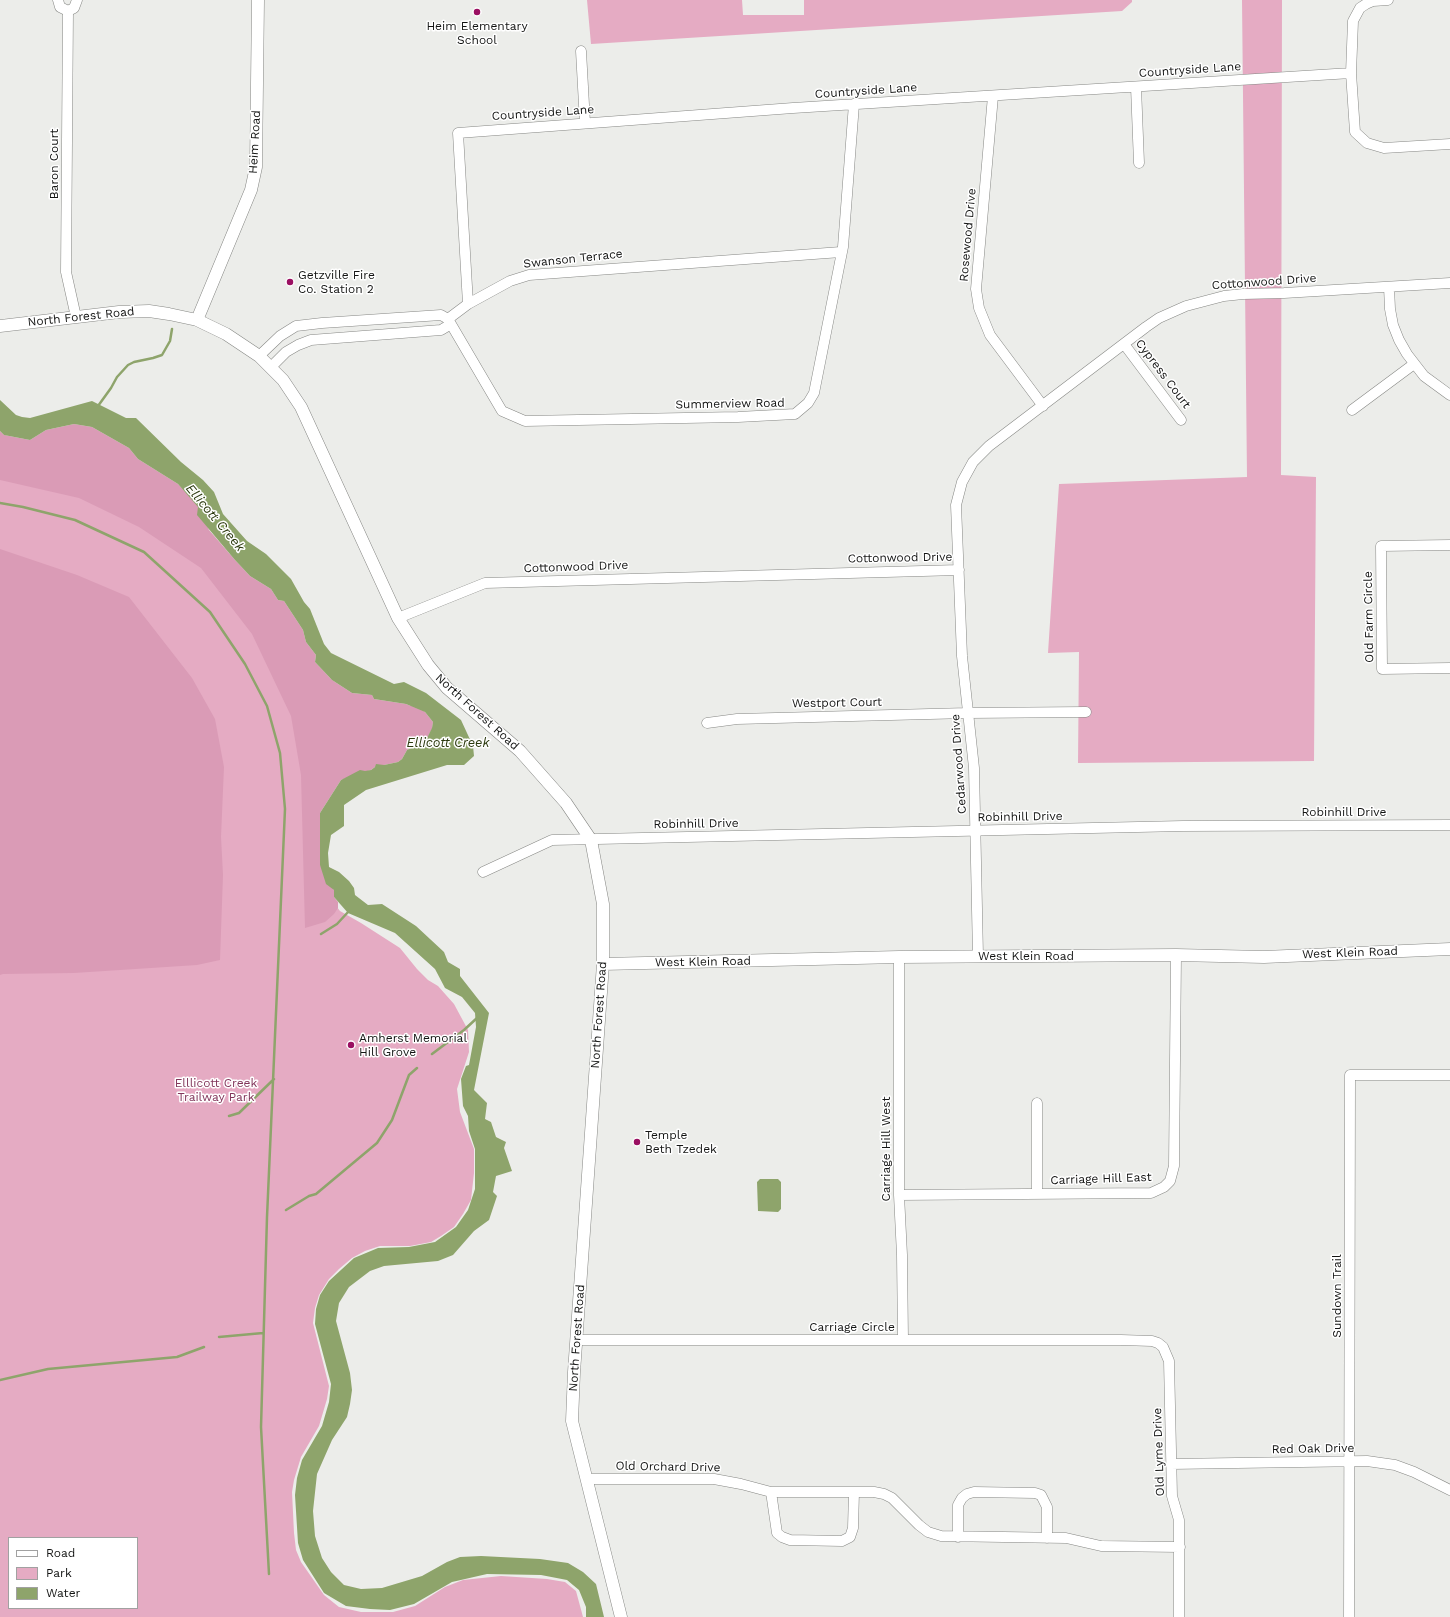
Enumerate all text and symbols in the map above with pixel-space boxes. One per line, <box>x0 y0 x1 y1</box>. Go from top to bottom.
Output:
marker: Heim Elementary School <box>472 7 482 17</box>
place label: Heim Elementary School <box>426 19 528 47</box>
street label: Countryside Lane <box>1138 59 1242 81</box>
street label: Countryside Lane <box>814 80 918 102</box>
street label: Countryside Lane <box>491 102 595 124</box>
street label: Heim Road <box>246 110 264 174</box>
street label: Baron Court <box>47 129 61 199</box>
street label: Rosewood Drive <box>957 188 979 282</box>
street label: Swanson Terrace <box>523 247 623 271</box>
place label: Getzville Fire Co. Station 2 <box>298 268 375 296</box>
street label: Cottonwood Drive <box>1211 271 1317 293</box>
marker: Getzville Fire Co. Station 2 <box>285 277 295 287</box>
street label: North Forest Road <box>27 304 135 330</box>
street label: Cypress Court <box>1132 337 1194 411</box>
street label: Summerview Road <box>675 396 785 412</box>
water label: Ellicott Creek <box>182 481 248 555</box>
street label: Cottonwood Drive <box>847 550 953 566</box>
street label: Cottonwood Drive <box>523 558 629 576</box>
street label: Old Farm Circle <box>1361 571 1377 663</box>
street label: North Forest Road <box>432 671 522 753</box>
street label: Westport Court <box>792 695 882 711</box>
street label: Cedarwood Drive <box>948 714 970 814</box>
water label: Ellicott Creek <box>406 735 490 751</box>
street label: Robinhill Drive <box>1301 805 1387 819</box>
street label: Robinhill Drive <box>977 809 1063 825</box>
street label: Robinhill Drive <box>653 816 739 832</box>
street label: West Klein Road <box>1302 944 1398 962</box>
street label: West Klein Road <box>978 949 1074 963</box>
street label: West Klein Road <box>655 954 751 970</box>
street label: North Forest Road <box>588 961 610 1069</box>
place label: Amherst Memorial Hill Grove <box>359 1031 467 1059</box>
marker: Amherst Memorial Hill Grove <box>346 1040 356 1050</box>
park label: Elllicott Creek Trailway Park <box>175 1076 257 1104</box>
street label: Carriage Hill West <box>879 1096 893 1202</box>
place label: Temple Beth Tzedek <box>645 1128 717 1156</box>
marker: Temple Beth Tzedek <box>632 1137 642 1147</box>
street label: Carriage Hill East <box>1050 1170 1152 1188</box>
street label: Sundown Trail <box>1330 1254 1344 1338</box>
street label: North Forest Road <box>566 1284 588 1392</box>
street label: Carriage Circle <box>809 1320 895 1334</box>
street label: Old Lyme Drive <box>1150 1407 1168 1497</box>
street label: Red Oak Drive <box>1271 1441 1355 1457</box>
street label: Old Orchard Drive <box>615 1459 721 1475</box>
legend <box>8 1537 138 1609</box>
text: Road <box>46 1546 75 1560</box>
text: Park <box>46 1566 72 1580</box>
text: Water <box>46 1586 80 1600</box>

